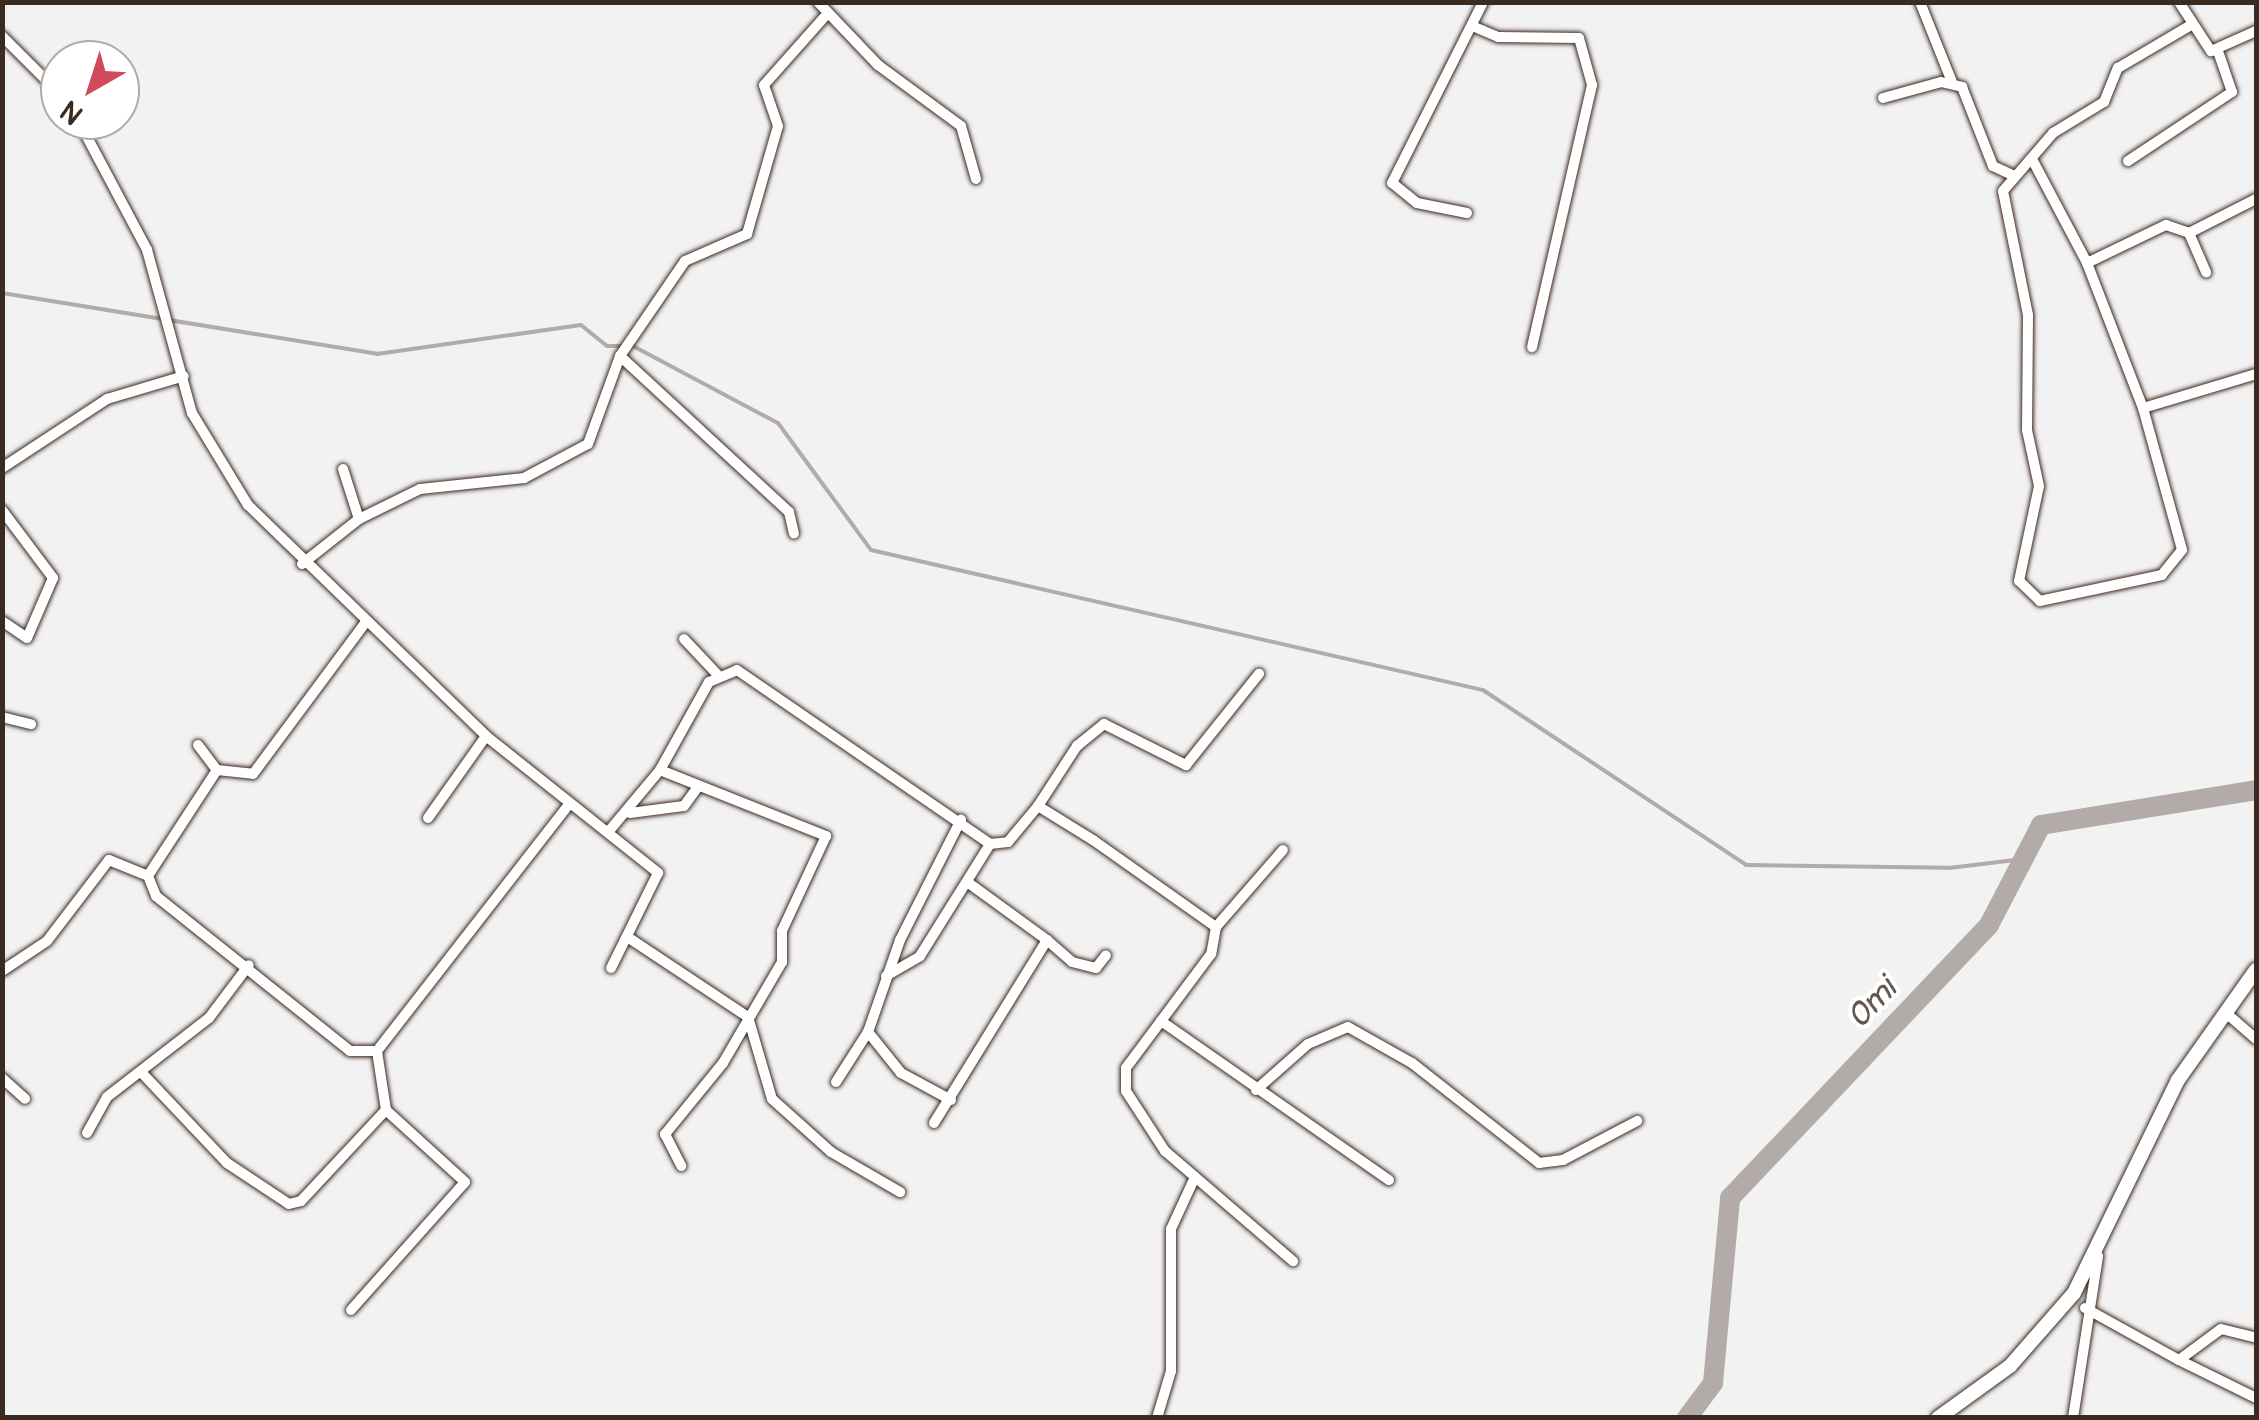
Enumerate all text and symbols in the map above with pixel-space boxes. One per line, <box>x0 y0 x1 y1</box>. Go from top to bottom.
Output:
north arrow <box>40 40 140 140</box>
text: N <box>54 93 90 132</box>
water label: Omi <box>1839 971 1905 1037</box>

